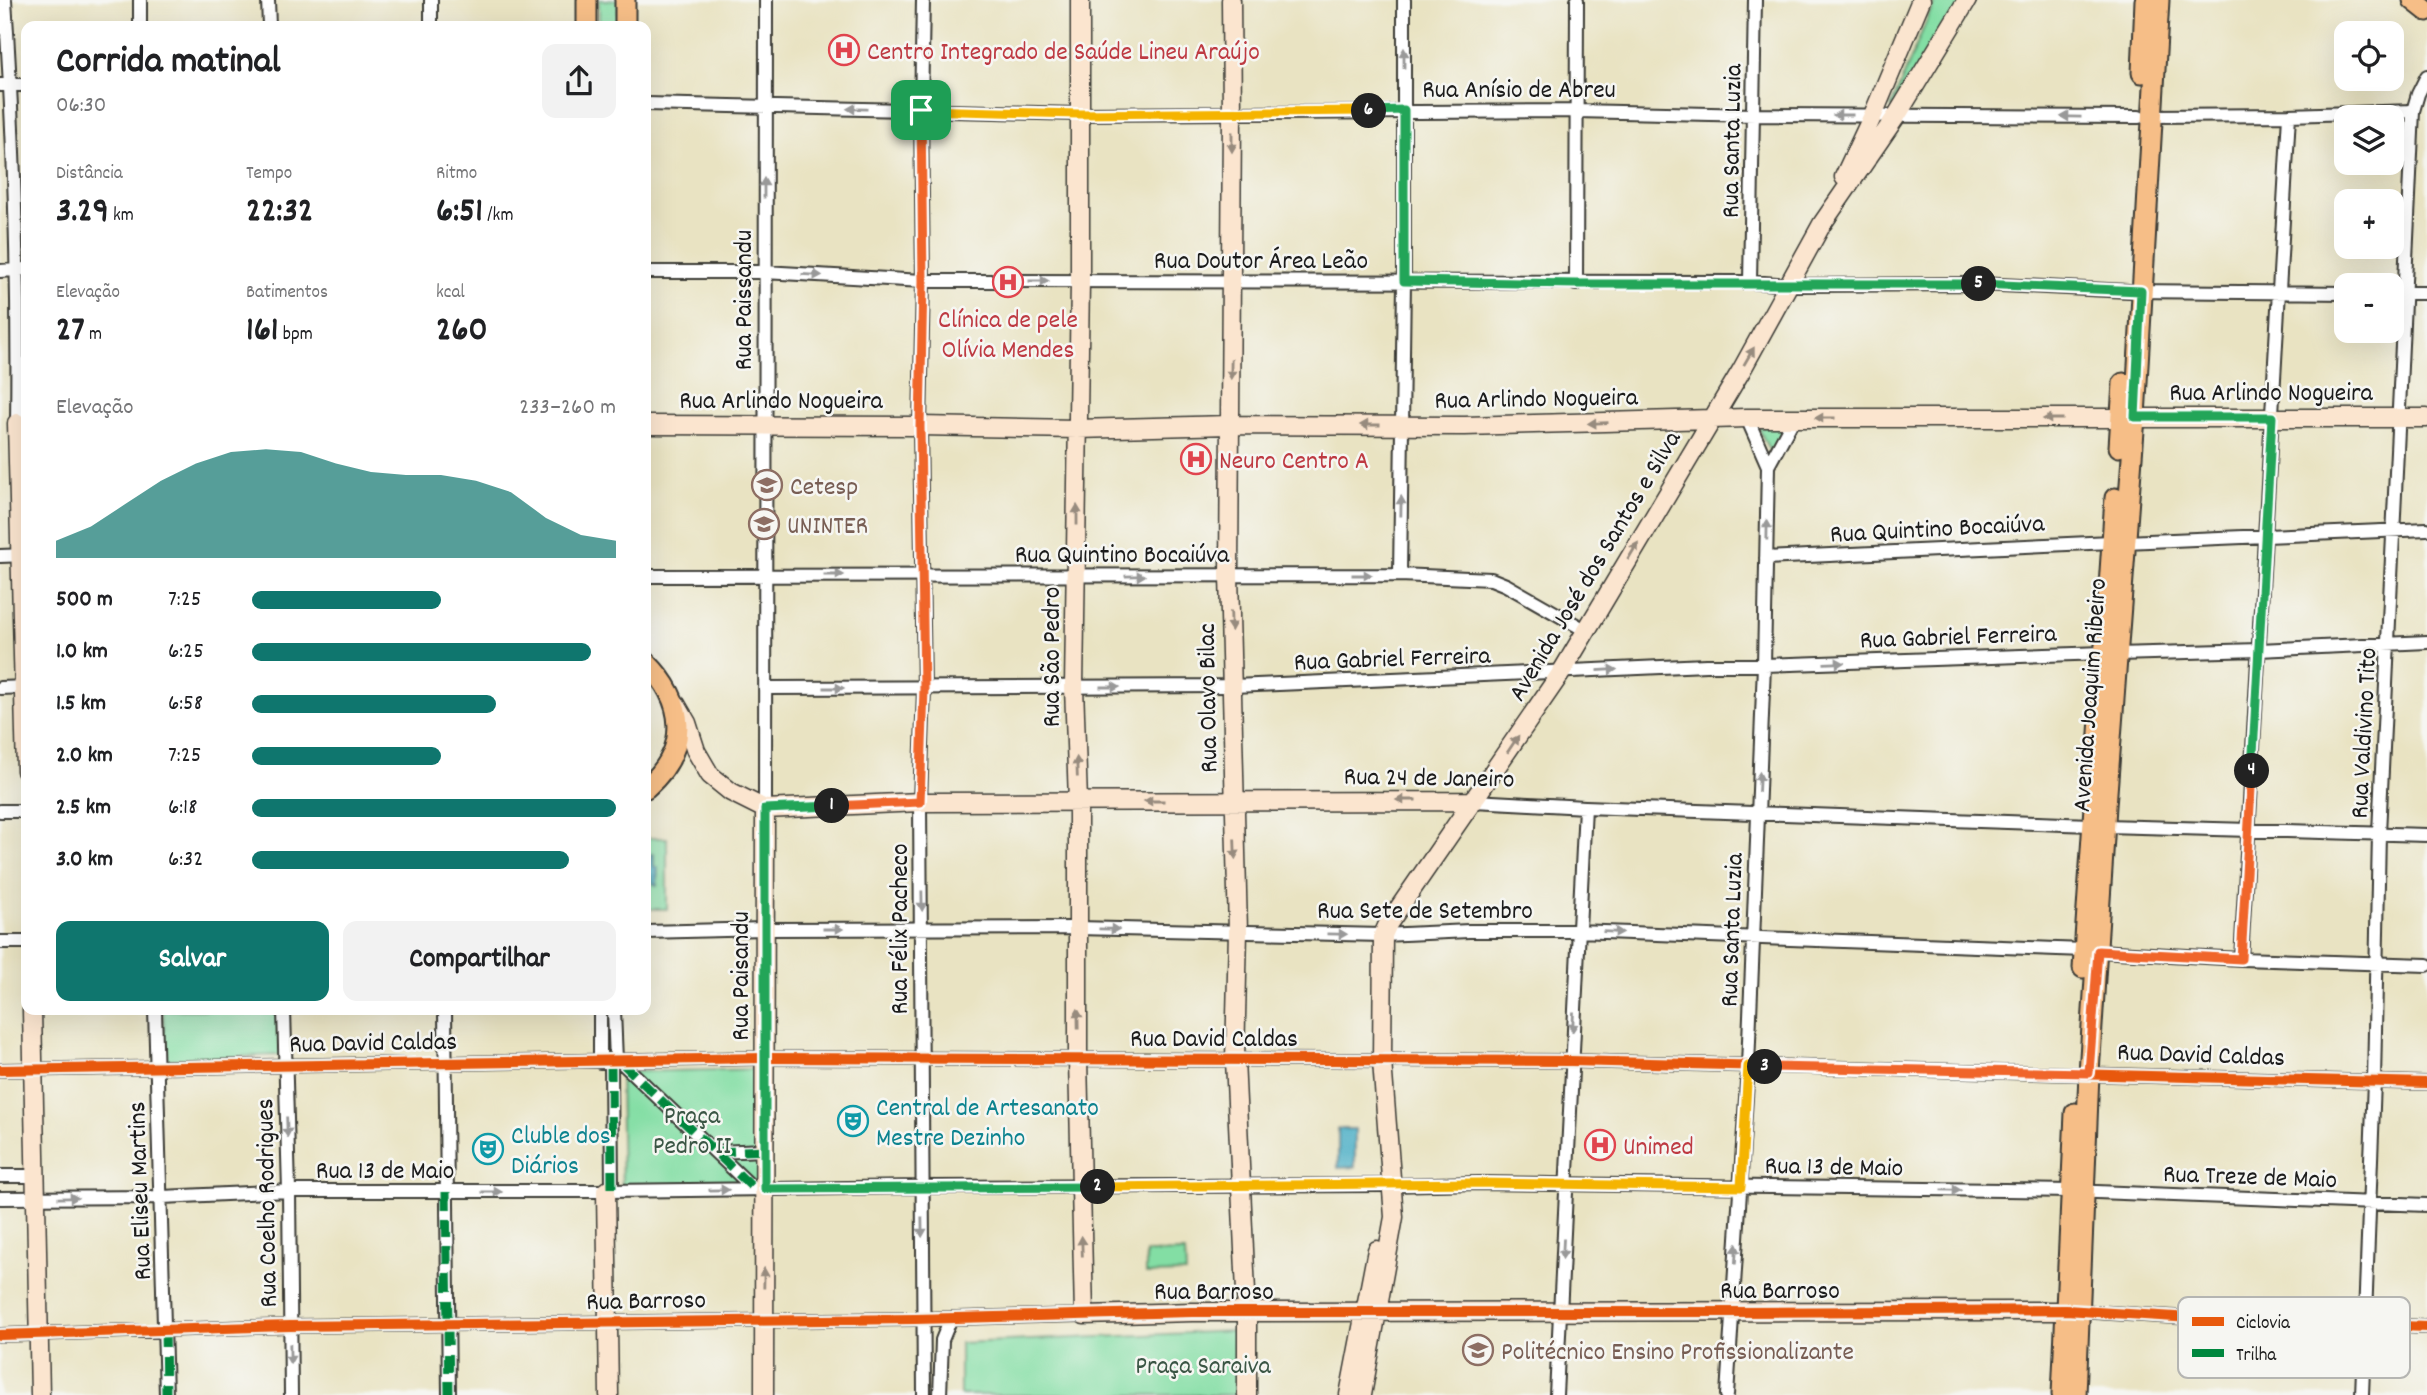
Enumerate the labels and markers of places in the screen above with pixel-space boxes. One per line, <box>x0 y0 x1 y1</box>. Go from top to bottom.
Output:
hospital icon: Centro Integrado de Saúde Lineu Araújo <box>827 33 861 67</box>
place label: Centro Integrado de Saúde Lineu Araújo <box>867 35 1260 72</box>
pin <box>891 80 951 140</box>
pin: 6 <box>1352 94 1386 128</box>
hospital icon: Clínica de pele Olívia Mendes <box>991 265 1025 299</box>
pin: 5 <box>1962 266 1996 302</box>
place label: Clínica de pele Olívia Mendes <box>938 303 1078 370</box>
hospital icon: Neuro Centro A <box>1179 442 1213 476</box>
place label: Neuro Centro A <box>1219 444 1369 481</box>
school or university icon: Cetesp <box>750 468 784 502</box>
place label: Cetesp <box>790 470 858 507</box>
school or university icon: UNINTER <box>747 507 781 541</box>
place label: UNINTER <box>787 509 868 546</box>
pin: 4 <box>2234 754 2270 788</box>
pin: 1 <box>814 788 850 824</box>
pin: 3 <box>1748 1050 1782 1084</box>
place label: Central de Artesanato Mestre Dezinho <box>876 1091 1099 1158</box>
theatre icon: Central de Artesanato Mestre Dezinho <box>836 1104 870 1138</box>
place label: Cluble dos Diários <box>511 1119 611 1186</box>
hospital icon: Unimed <box>1583 1128 1617 1162</box>
place label: Unimed <box>1623 1130 1694 1167</box>
theatre icon: Cluble dos Diários <box>471 1132 505 1166</box>
pin: 2 <box>1080 1170 1116 1204</box>
school or university icon: Politécnico Ensino Profissionalizante <box>1461 1333 1495 1367</box>
place label: Politécnico Ensino Profissionalizante <box>1501 1335 1854 1372</box>

